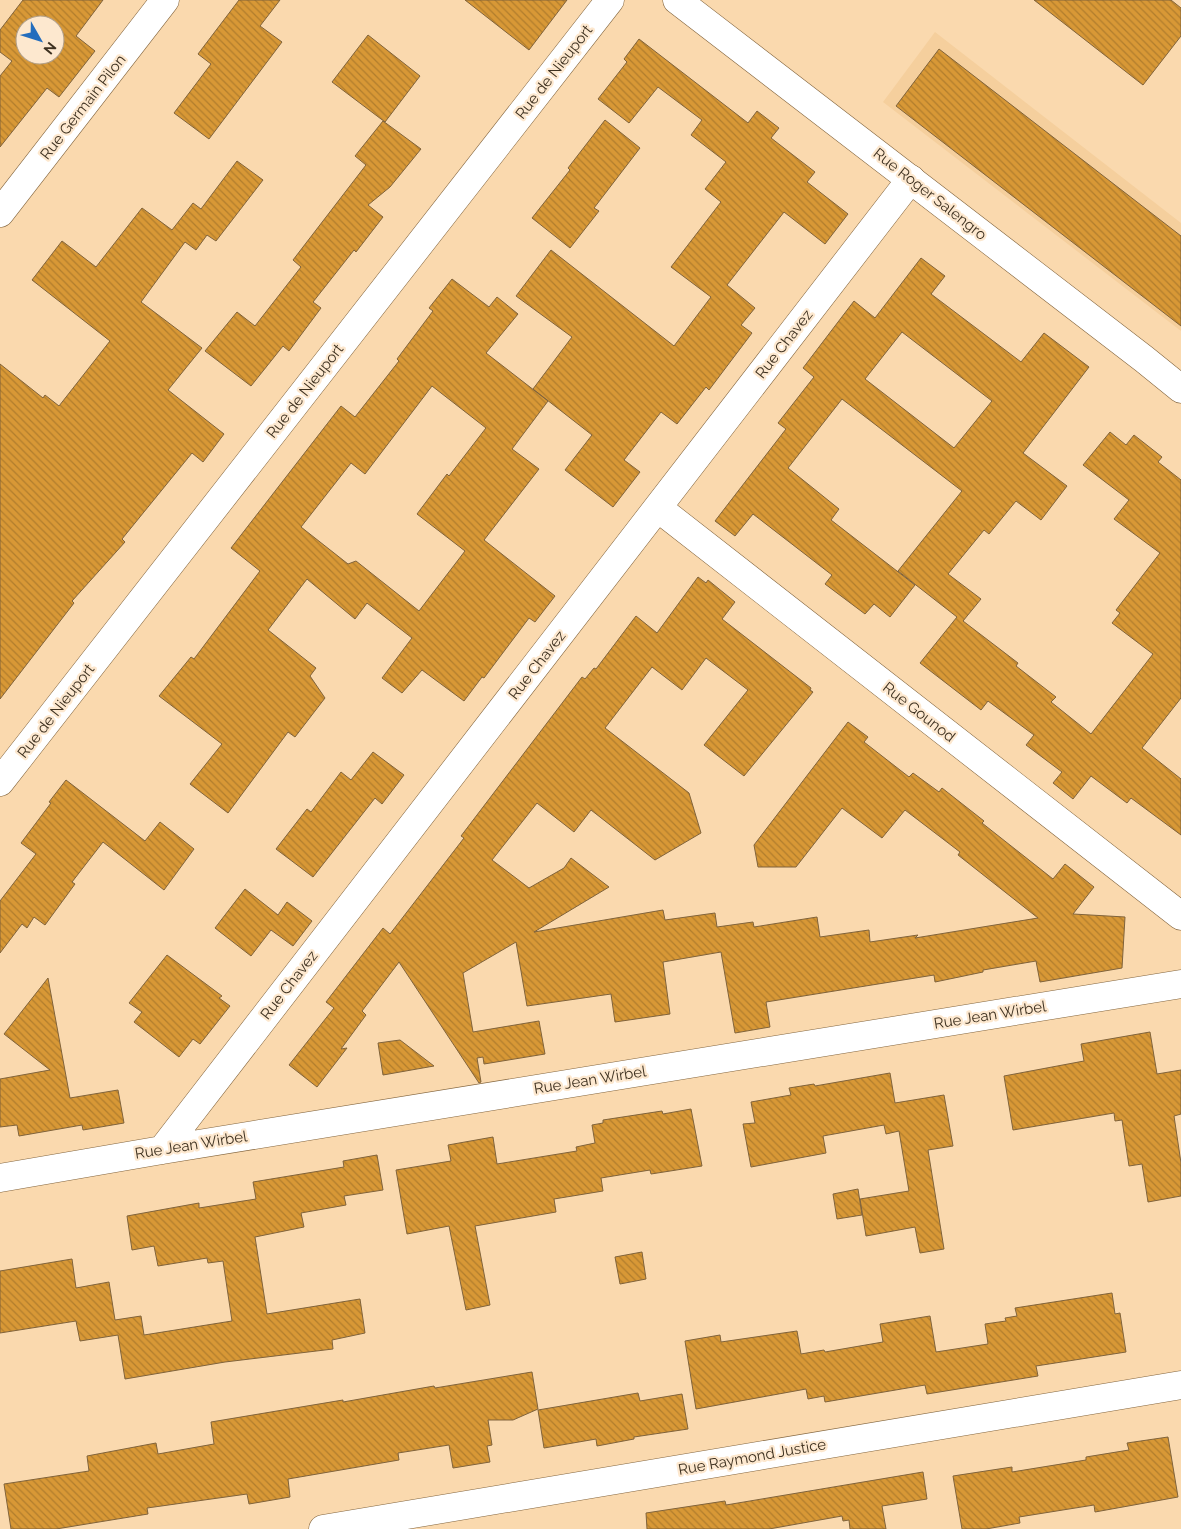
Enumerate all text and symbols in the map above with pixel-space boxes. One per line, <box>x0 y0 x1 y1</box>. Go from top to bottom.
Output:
north arrow <box>15 15 65 65</box>
street label: Rue de Nieuport <box>512 21 596 123</box>
text: N <box>41 39 60 57</box>
street label: Rue Germain Pilon <box>36 51 130 163</box>
street label: Rue Roger Salengro <box>870 144 990 244</box>
street label: Rue Chavez <box>752 306 816 382</box>
street label: Rue de Nieuport <box>263 340 347 442</box>
street label: Rue Chavez <box>505 627 569 703</box>
street label: Rue de Nieuport <box>14 660 98 762</box>
street label: Rue Gounod <box>879 678 959 746</box>
street label: Rue Chavez <box>257 947 321 1023</box>
street label: Rue Jean Wirbel <box>933 997 1048 1033</box>
street label: Rue Jean Wirbel <box>533 1062 648 1098</box>
street label: Rue Jean Wirbel <box>134 1127 249 1163</box>
street label: Rue Raymond Justice <box>677 1435 827 1479</box>

